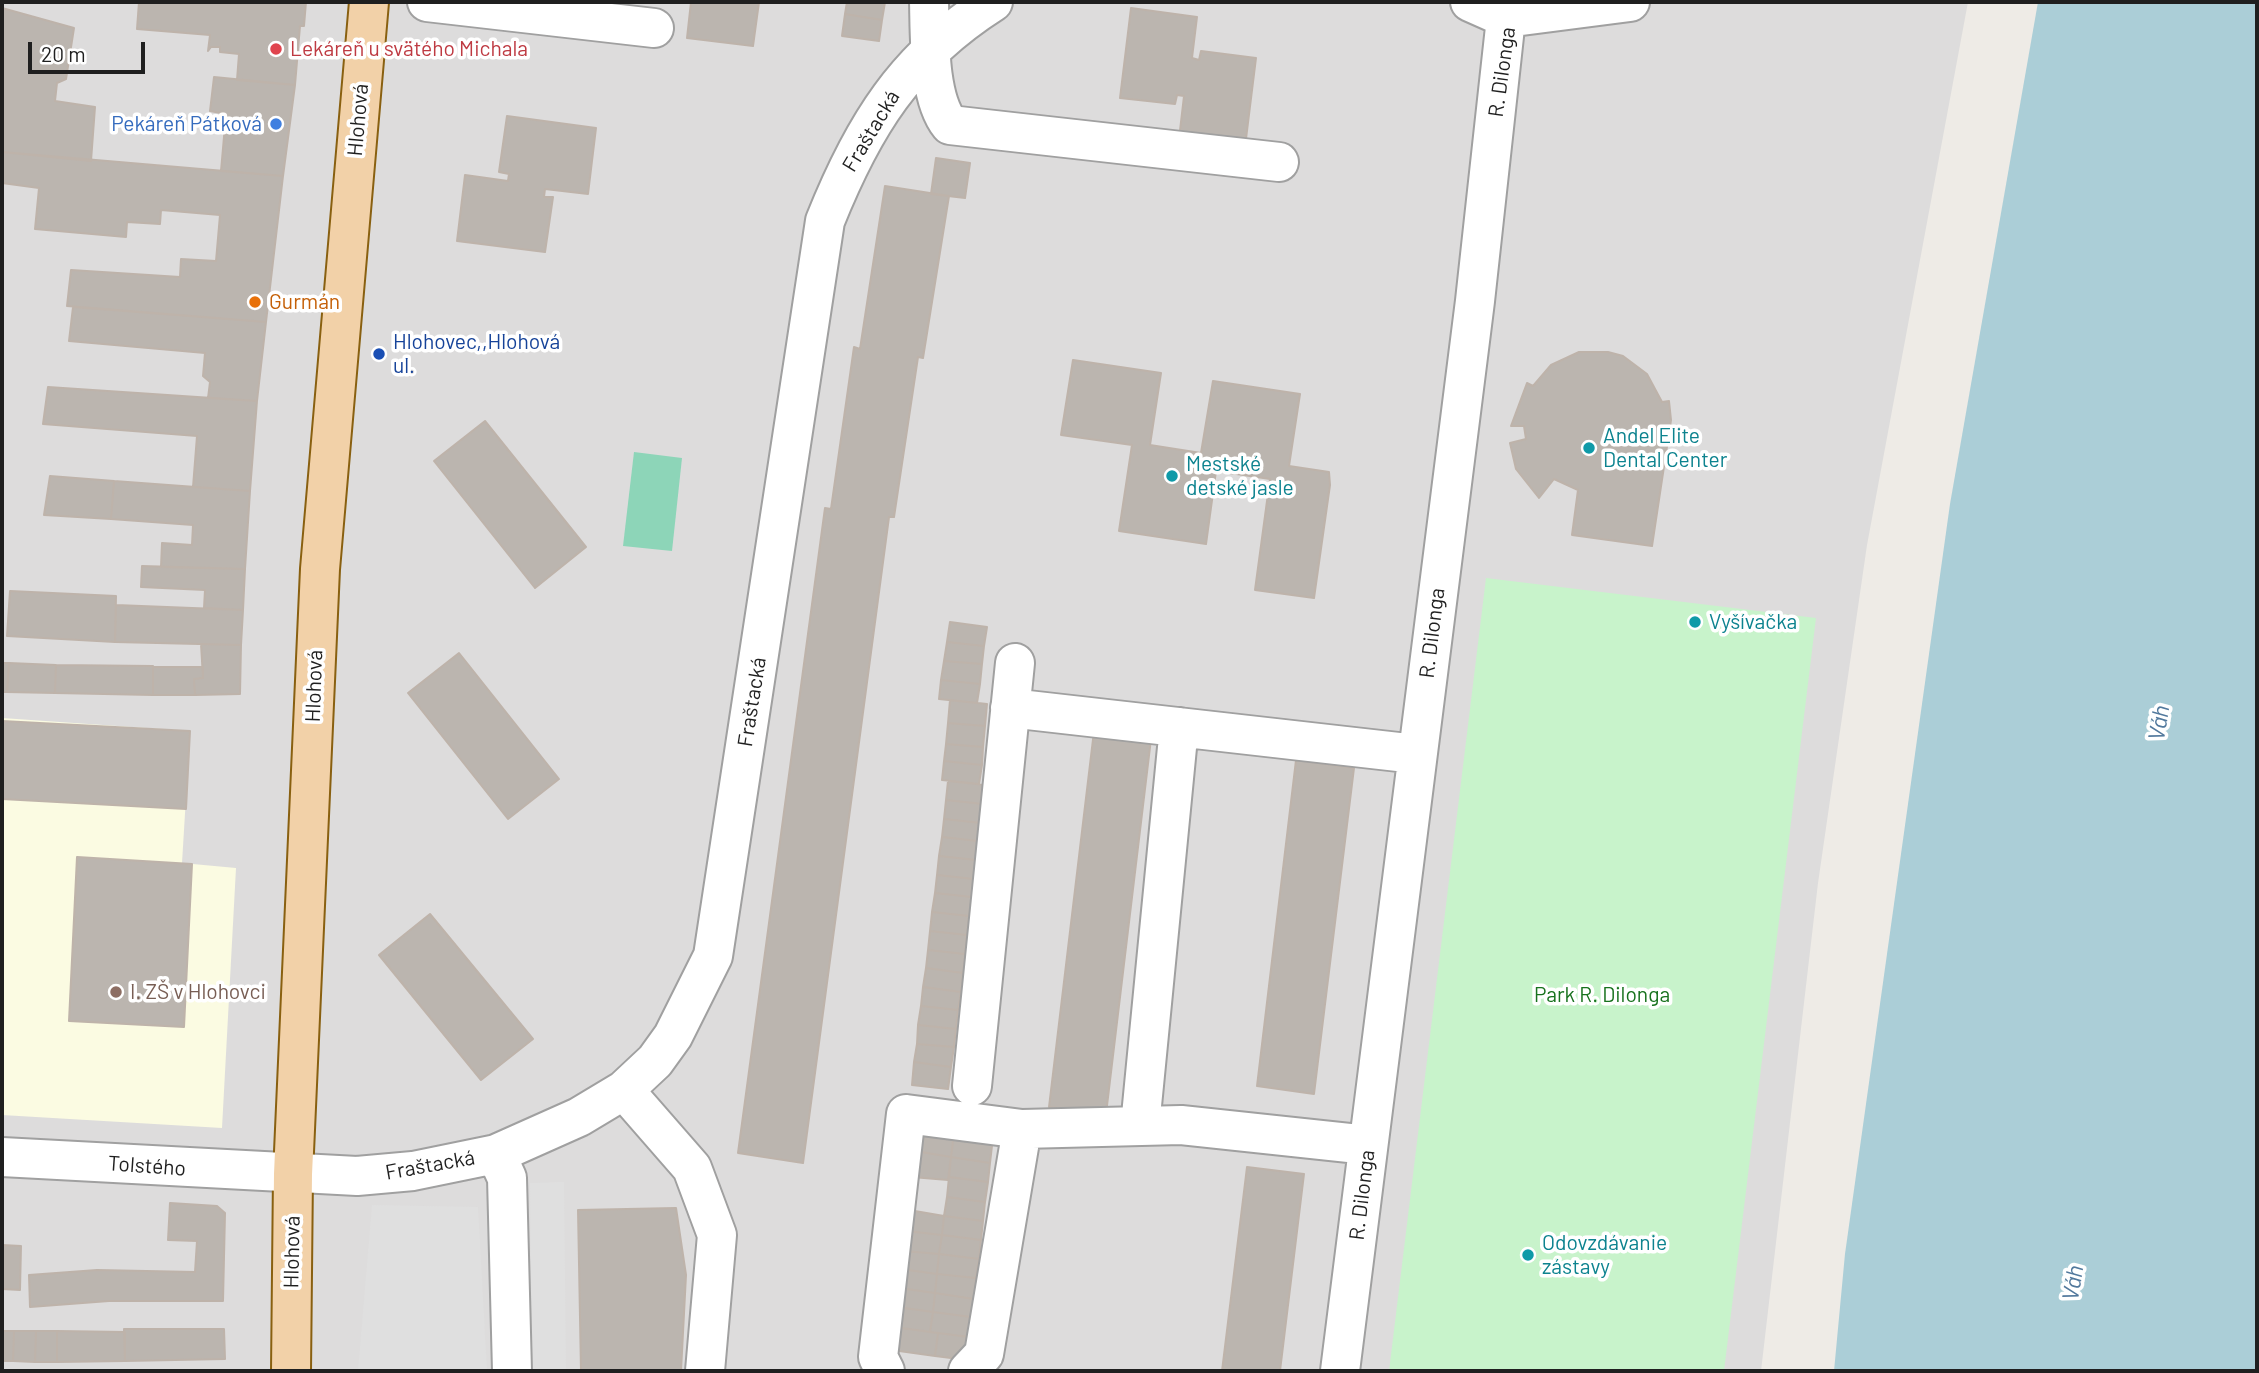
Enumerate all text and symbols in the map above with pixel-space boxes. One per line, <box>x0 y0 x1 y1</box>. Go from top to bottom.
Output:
street label: R. Dilonga <box>1483 25 1521 119</box>
scale bar <box>32 28 149 72</box>
place label: Lekáreň u svätého Michala <box>290 36 528 62</box>
text: 20 m <box>41 41 86 66</box>
marker: Lekáreň u svätého Michala <box>268 41 284 57</box>
street label: Hlohová <box>342 83 374 157</box>
street label: Fraštacká <box>837 86 905 176</box>
place label: Pekáreň Pátková <box>111 111 262 137</box>
marker: Pekáreň Pátková <box>268 116 284 132</box>
place label: Gurmán <box>269 289 340 315</box>
marker: Gurmán <box>247 294 263 310</box>
place label: Hlohovec,,Hlohová ul. <box>393 329 560 379</box>
marker: Hlohovec,,Hlohová ul. <box>371 346 387 362</box>
place label: Andel Elite Dental Center <box>1603 423 1727 473</box>
marker: Andel Elite Dental Center <box>1581 440 1597 456</box>
place label: Mestské detské jasle <box>1186 451 1294 501</box>
marker: Mestské detské jasle <box>1164 468 1180 484</box>
street label: R. Dilonga <box>1414 586 1450 680</box>
place label: Vyšívačka <box>1709 609 1797 635</box>
marker: Vyšívačka <box>1687 614 1703 630</box>
street label: Hlohová <box>300 649 328 723</box>
street label: Fraštacká <box>732 655 772 749</box>
water label: Váh <box>2143 703 2175 743</box>
place label: I. ZŠ v Hlohovci <box>130 979 266 1005</box>
park label: Park R. Dilonga <box>1534 982 1670 1008</box>
marker: I. ZŠ v Hlohovci <box>108 984 124 1000</box>
street label: Fraštacká <box>383 1145 477 1185</box>
street label: R. Dilonga <box>1344 1148 1380 1242</box>
street label: Tolstého <box>107 1151 187 1181</box>
street label: Hlohová <box>279 1215 305 1289</box>
place label: Odovzdávanie zástavy <box>1542 1230 1667 1280</box>
marker: Odovzdávanie zástavy <box>1520 1247 1536 1263</box>
water label: Váh <box>2057 1263 2089 1303</box>

